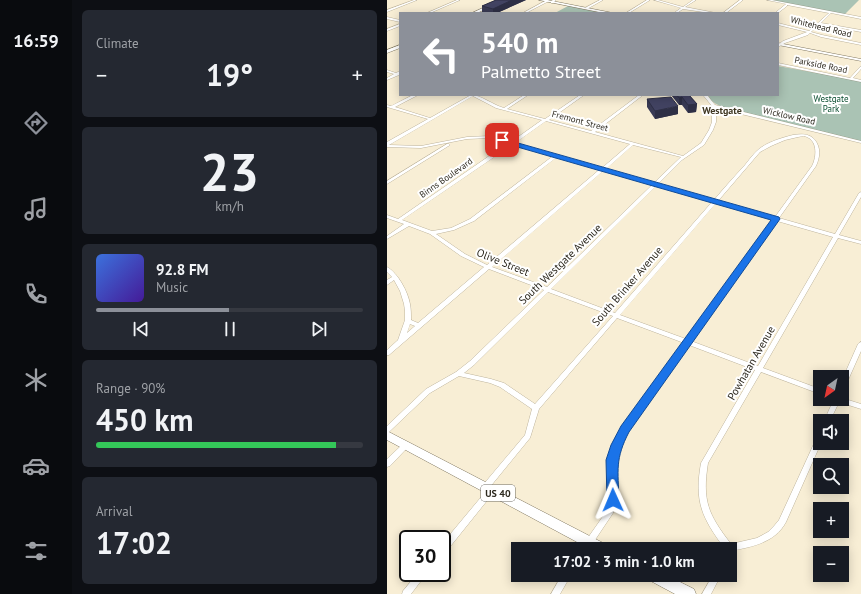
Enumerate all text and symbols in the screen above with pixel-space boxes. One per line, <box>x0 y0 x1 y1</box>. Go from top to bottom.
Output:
street label: Whitehead Road <box>789 14 853 39</box>
text: 540 m <box>481 24 558 61</box>
icon: left <box>415 28 467 80</box>
text: 16:59 <box>13 29 59 52</box>
text: Climate <box>96 35 139 52</box>
street label: Parkside Road <box>794 54 849 75</box>
text: 19° <box>206 55 253 94</box>
text: Palmetto Street <box>481 60 601 83</box>
text: − <box>96 61 107 89</box>
text: + <box>352 61 363 89</box>
park label: Westgate Park <box>813 93 849 114</box>
district label: Westgate <box>702 104 742 117</box>
street label: Wicklow Road <box>762 104 817 127</box>
street label: Fremont Street <box>551 108 609 133</box>
icon: directions <box>22 109 50 137</box>
pin <box>485 123 519 157</box>
icon: arrive <box>491 129 513 151</box>
text: 23 <box>200 138 259 205</box>
street label: Binns Boulevard <box>417 155 475 200</box>
icon: music <box>22 195 50 223</box>
text: km/h <box>215 198 244 215</box>
street label: South Westgate Avenue <box>516 220 605 307</box>
street label: South Brinker Avenue <box>589 243 666 329</box>
street label: Olive Street <box>475 245 532 279</box>
text: 92.8 FM <box>156 260 209 279</box>
text: Music <box>156 279 188 296</box>
icon: phone <box>22 280 50 308</box>
icon: previous <box>130 318 152 340</box>
icon: pause <box>219 318 241 340</box>
icon: next <box>308 318 330 340</box>
street label: Powhatan Avenue <box>724 323 778 403</box>
icon: climate <box>22 366 50 394</box>
north arrow <box>813 370 849 406</box>
map controls <box>813 370 849 582</box>
text: Range · 90% <box>96 380 165 397</box>
text: 450 km <box>96 400 194 439</box>
button: sound <box>813 414 849 450</box>
icon: car <box>22 452 50 480</box>
button: search <box>813 458 849 494</box>
position arrow <box>592 479 634 521</box>
road number: US 40 <box>481 485 515 501</box>
button: + <box>813 502 849 538</box>
text: Arrival <box>96 503 132 520</box>
text: 17:02 <box>96 523 172 562</box>
speed limit sign: 30 <box>399 530 451 582</box>
icon: filters <box>22 537 50 565</box>
button: − <box>813 546 849 582</box>
text: 17:02 · 3 min · 1.0 km <box>553 552 695 571</box>

